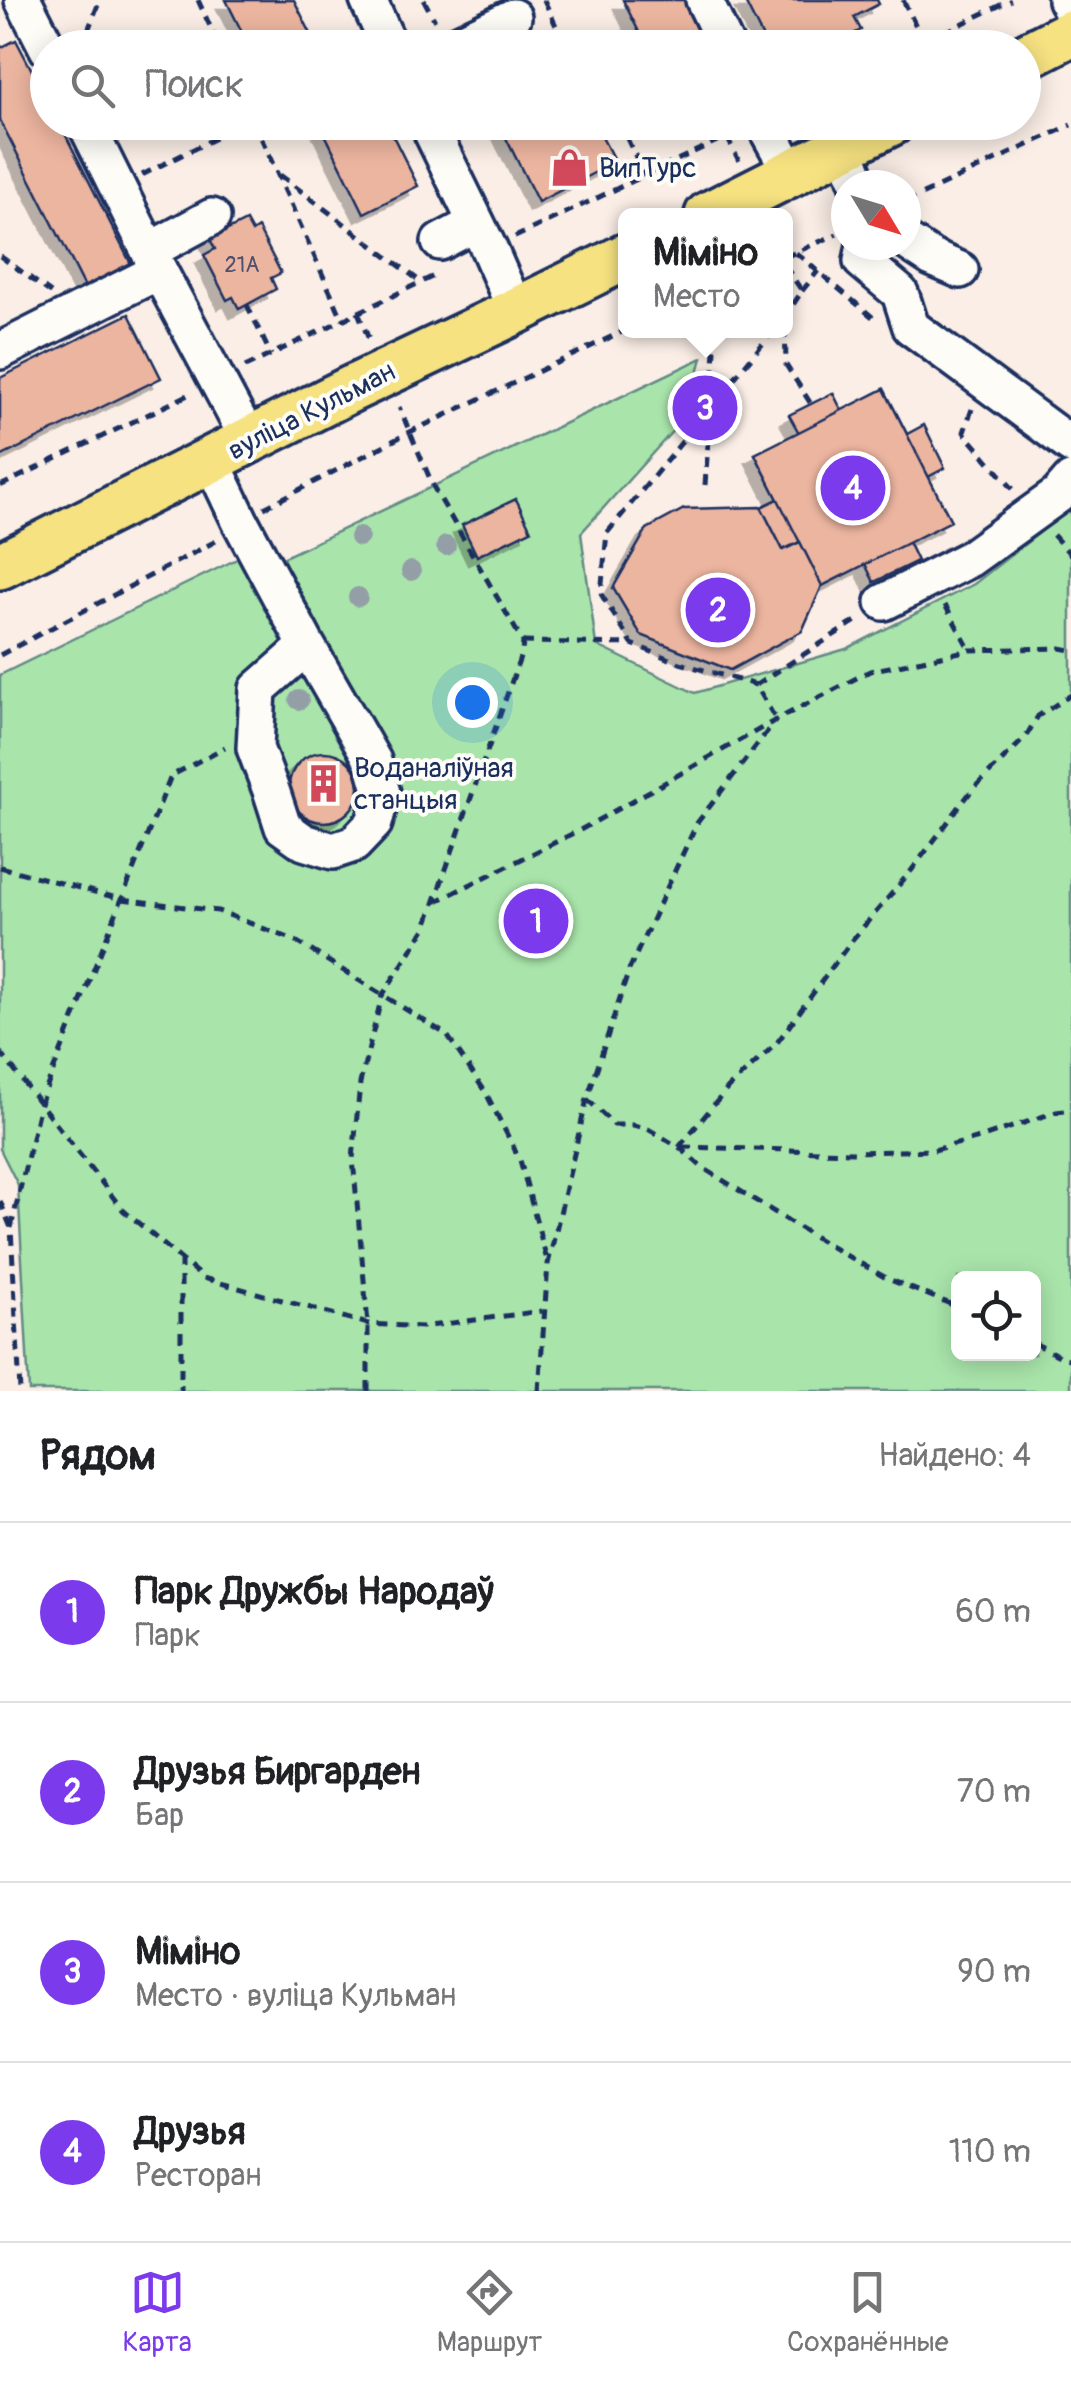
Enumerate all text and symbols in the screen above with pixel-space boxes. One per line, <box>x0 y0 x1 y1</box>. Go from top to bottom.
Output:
search box <box>30 30 1041 140</box>
icon: search <box>65 58 120 113</box>
text: Поиск <box>145 61 244 109</box>
shop icon: ВипТурс <box>548 146 590 188</box>
place label: ВипТурс <box>599 151 697 186</box>
north arrow <box>831 170 921 260</box>
popup <box>618 208 793 338</box>
text: Міміно <box>653 229 758 277</box>
house number: 21А <box>224 251 260 279</box>
text: Место <box>653 277 741 317</box>
street label: вуліца Кульман <box>222 354 401 469</box>
pin: 3 <box>672 370 738 446</box>
pin: 4 <box>820 450 886 526</box>
pin: 2 <box>686 572 750 648</box>
your location <box>447 677 498 728</box>
place label: Воданаліўная станцыя <box>354 751 514 818</box>
building icon: Воданаліўная станцыя <box>303 762 345 804</box>
pin: 1 <box>504 884 568 958</box>
map controls <box>951 1271 1041 1361</box>
button: locate <box>951 1271 1041 1361</box>
text: Рядом <box>40 1430 156 1482</box>
text: Найдено: 4 <box>878 1436 1031 1476</box>
text: Парк Дружбы Народаў <box>135 1568 494 1616</box>
text: 1 <box>66 1592 79 1632</box>
text: 60 m <box>955 1592 1031 1632</box>
text: Парк <box>135 1616 201 1656</box>
text: Друзья Биргарден <box>135 1748 421 1796</box>
text: 2 <box>64 1772 81 1812</box>
text: 70 m <box>957 1772 1031 1812</box>
text: Бар <box>135 1796 184 1836</box>
text: Міміно <box>135 1928 240 1976</box>
text: 3 <box>64 1952 81 1992</box>
text: 90 m <box>957 1952 1031 1992</box>
text: Место · вуліца Кульман <box>135 1976 456 2016</box>
text: Друзья <box>135 2108 246 2156</box>
text: 4 <box>63 2132 82 2172</box>
text: 110 m <box>949 2132 1031 2172</box>
text: Ресторан <box>135 2156 261 2196</box>
tab: Карта <box>122 2265 192 2360</box>
tab: Маршрут <box>437 2265 542 2360</box>
tab: Сохранённые <box>787 2265 949 2360</box>

